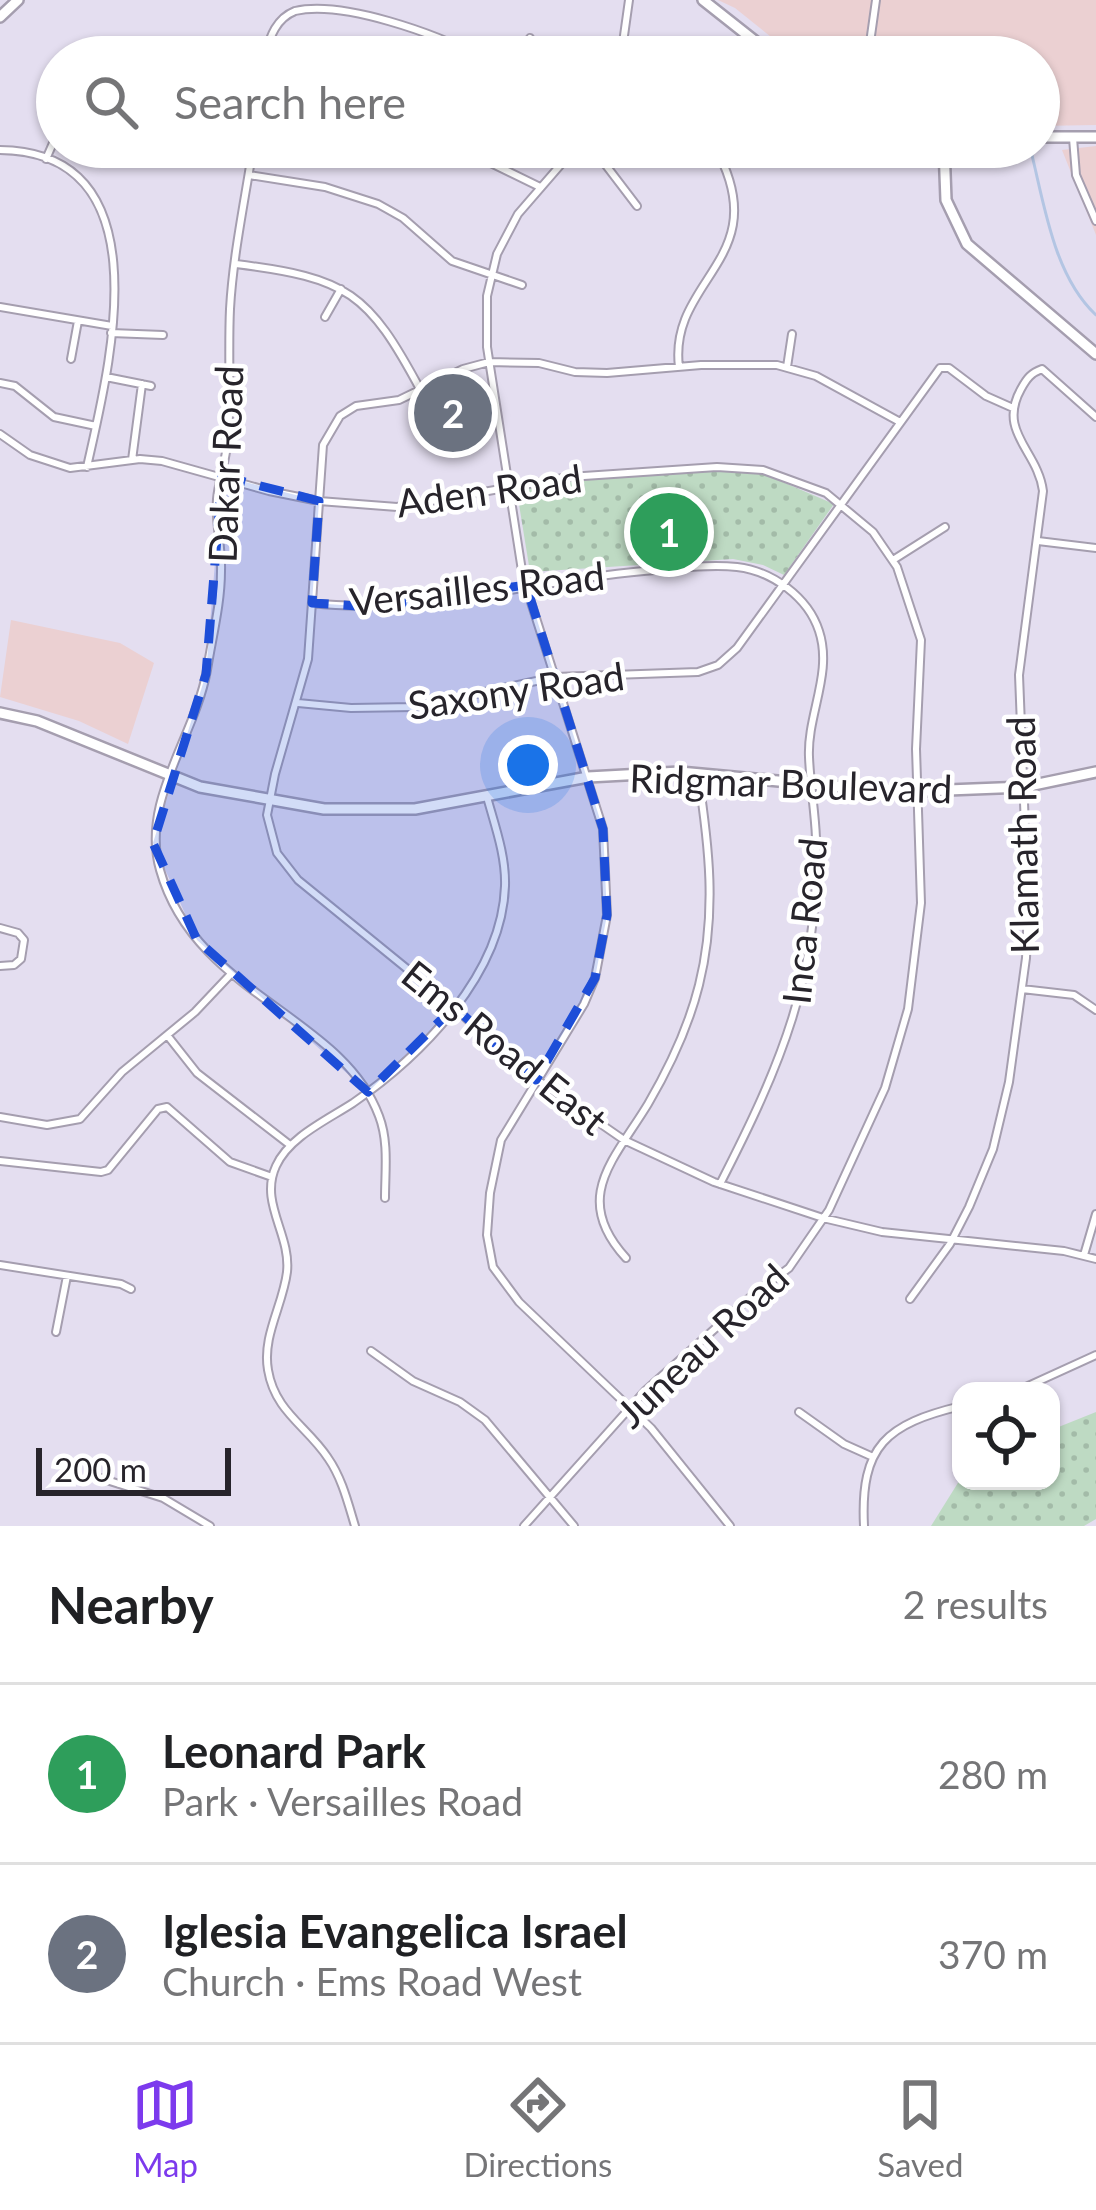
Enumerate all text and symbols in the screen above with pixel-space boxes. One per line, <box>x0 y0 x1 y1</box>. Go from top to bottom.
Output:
search box <box>36 36 1060 168</box>
icon: search <box>78 69 144 135</box>
text: Search here <box>174 75 406 129</box>
street label: Dakar Road <box>199 364 251 564</box>
pin: 2 <box>414 368 492 458</box>
street label: Aden Road <box>393 454 585 526</box>
pin: 1 <box>630 487 708 577</box>
street label: Versailles Road <box>347 552 607 624</box>
street label: Saxony Road <box>405 652 627 728</box>
street label: Klamath Road <box>997 716 1047 954</box>
your location <box>498 735 558 795</box>
street label: Ridgmar Boulevard <box>629 754 953 812</box>
street label: Inca Road <box>772 836 836 1006</box>
street label: Ems Road East <box>393 950 617 1144</box>
street label: Juneau Road <box>607 1254 797 1436</box>
map controls <box>952 1382 1060 1490</box>
button: locate <box>952 1382 1060 1490</box>
scale bar <box>36 1442 231 1495</box>
text: 200 m <box>54 1449 147 1489</box>
text: Nearby <box>48 1574 214 1635</box>
text: 2 results <box>903 1581 1048 1627</box>
text: Leonard Park <box>162 1724 426 1778</box>
text: 1 <box>76 1751 98 1797</box>
text: 280 m <box>938 1751 1048 1797</box>
text: Park · Versailles Road <box>162 1778 523 1824</box>
text: Iglesia Evangelica Israel <box>162 1904 628 1958</box>
text: 2 <box>76 1931 98 1977</box>
text: 370 m <box>938 1931 1048 1977</box>
text: Church · Ems Road West <box>162 1958 582 2004</box>
tab: Map <box>132 2072 198 2184</box>
tab: Directions <box>463 2072 612 2184</box>
tab: Saved <box>877 2072 964 2184</box>

